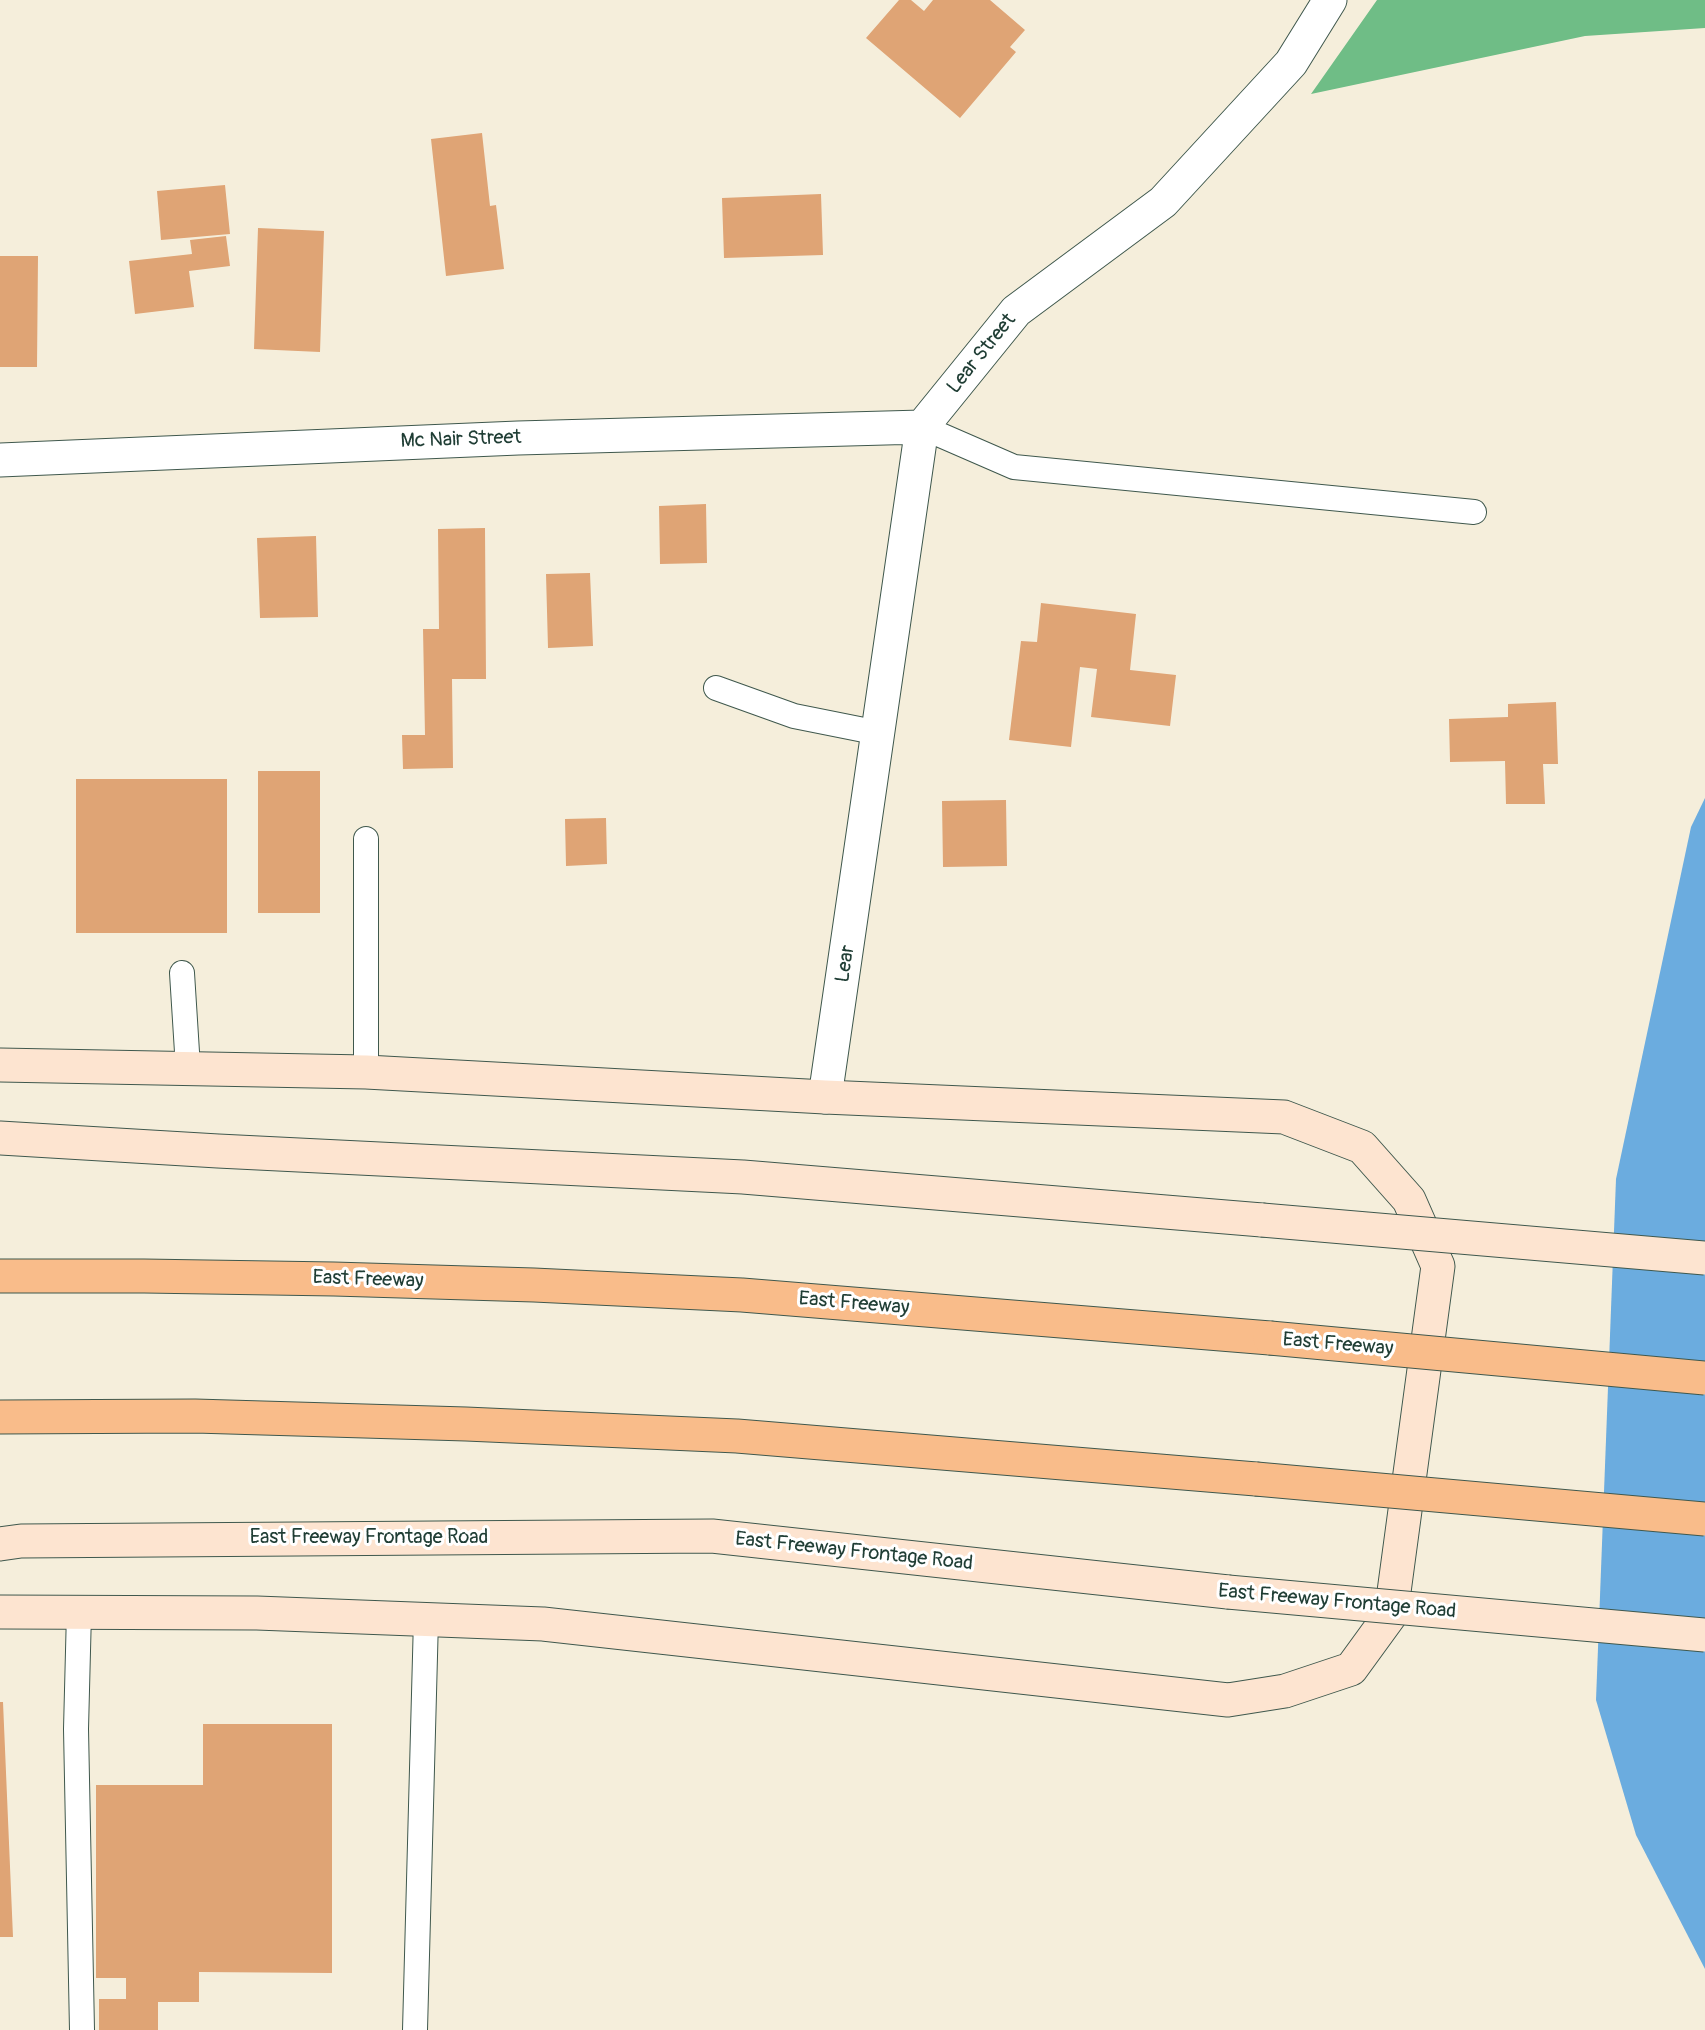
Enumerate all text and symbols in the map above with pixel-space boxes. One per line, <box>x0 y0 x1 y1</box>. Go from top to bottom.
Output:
street label: Lear Street <box>942 309 1022 399</box>
street label: Mc Nair Street <box>400 426 522 454</box>
street label: Lear <box>831 944 861 984</box>
street label: East Freeway <box>312 1266 424 1294</box>
street label: East Freeway <box>798 1287 910 1321</box>
street label: East Freeway <box>1282 1328 1394 1362</box>
street label: East Freeway Frontage Road <box>250 1526 488 1550</box>
street label: East Freeway Frontage Road <box>734 1528 974 1576</box>
street label: East Freeway Frontage Road <box>1217 1580 1457 1624</box>

